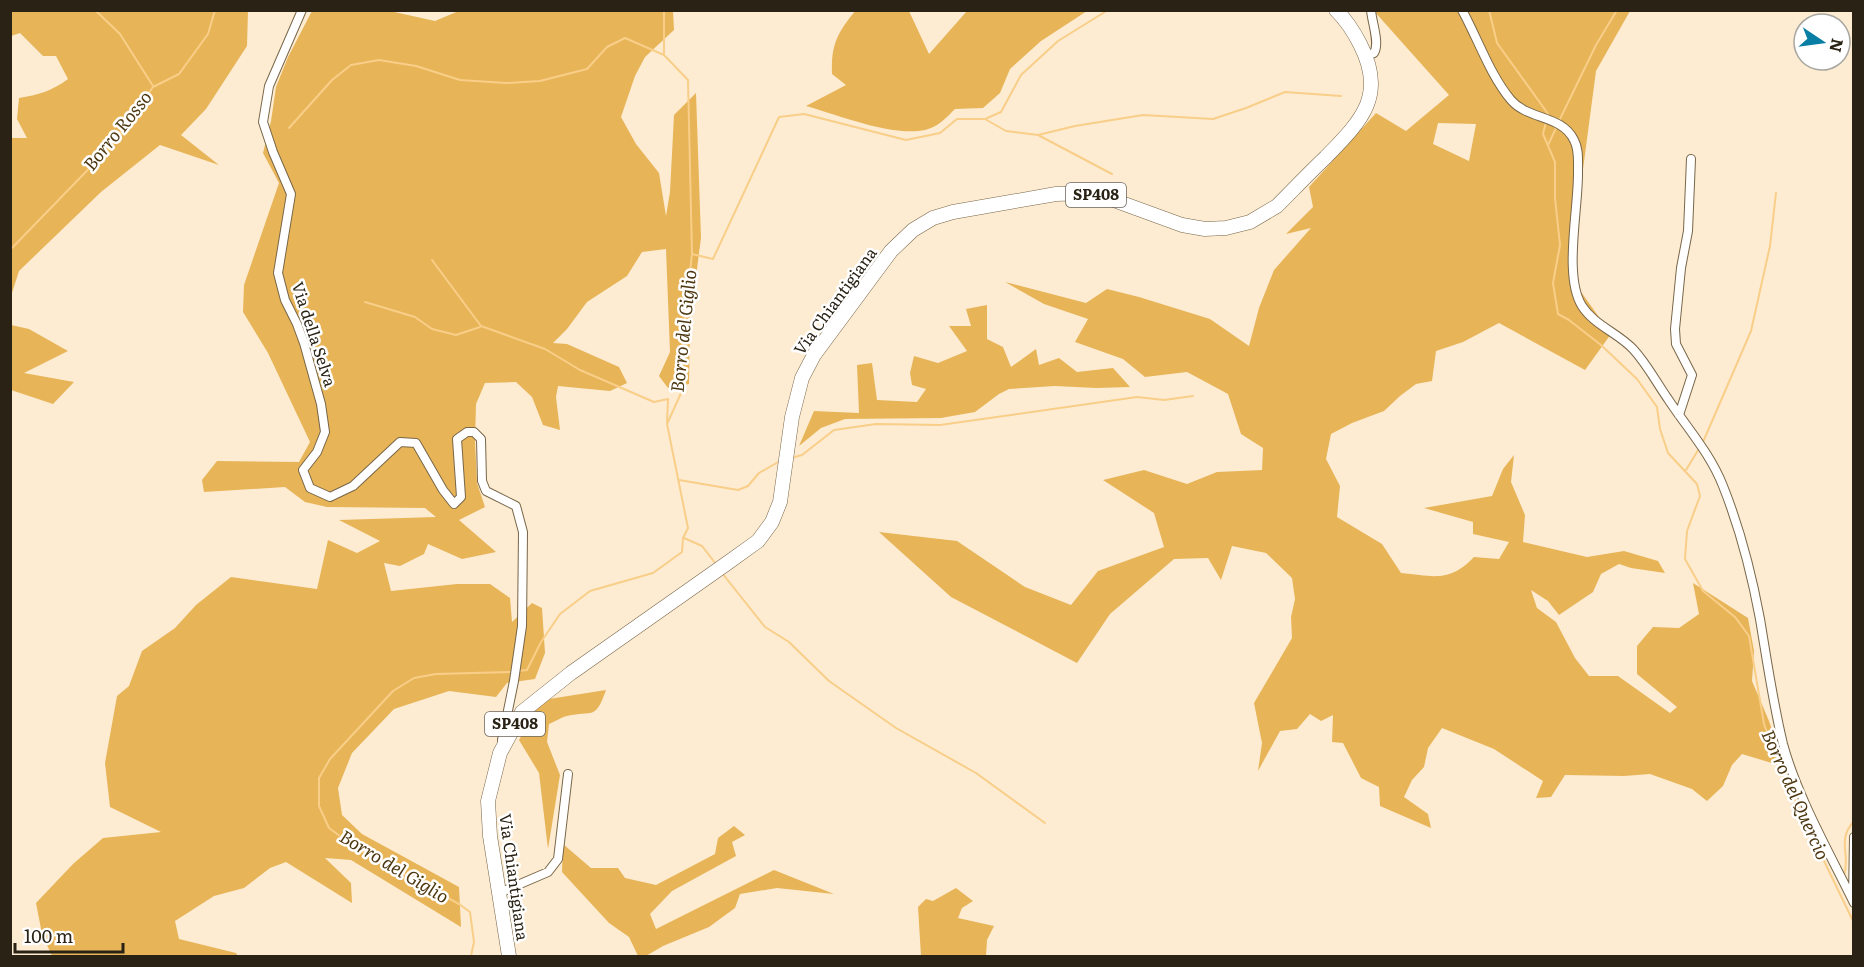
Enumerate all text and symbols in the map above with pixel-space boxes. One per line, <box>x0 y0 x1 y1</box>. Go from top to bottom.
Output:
north arrow <box>1792 12 1852 72</box>
text: N <box>1824 36 1851 55</box>
water label: Borro Rosso <box>76 84 158 176</box>
road number: SP408 <box>1066 183 1126 207</box>
street label: Via Chiantigiana <box>787 241 882 359</box>
water label: Borro del Giglio <box>663 268 702 394</box>
street label: Via della Selva <box>287 278 343 390</box>
road number: SP408 <box>485 712 545 736</box>
water label: Borro del Quercio <box>1756 725 1837 864</box>
street label: Via Chiantigiana <box>494 812 536 942</box>
water label: Borro del Giglio <box>335 822 455 909</box>
scale bar <box>15 916 123 954</box>
text: 100 m <box>24 922 73 949</box>

